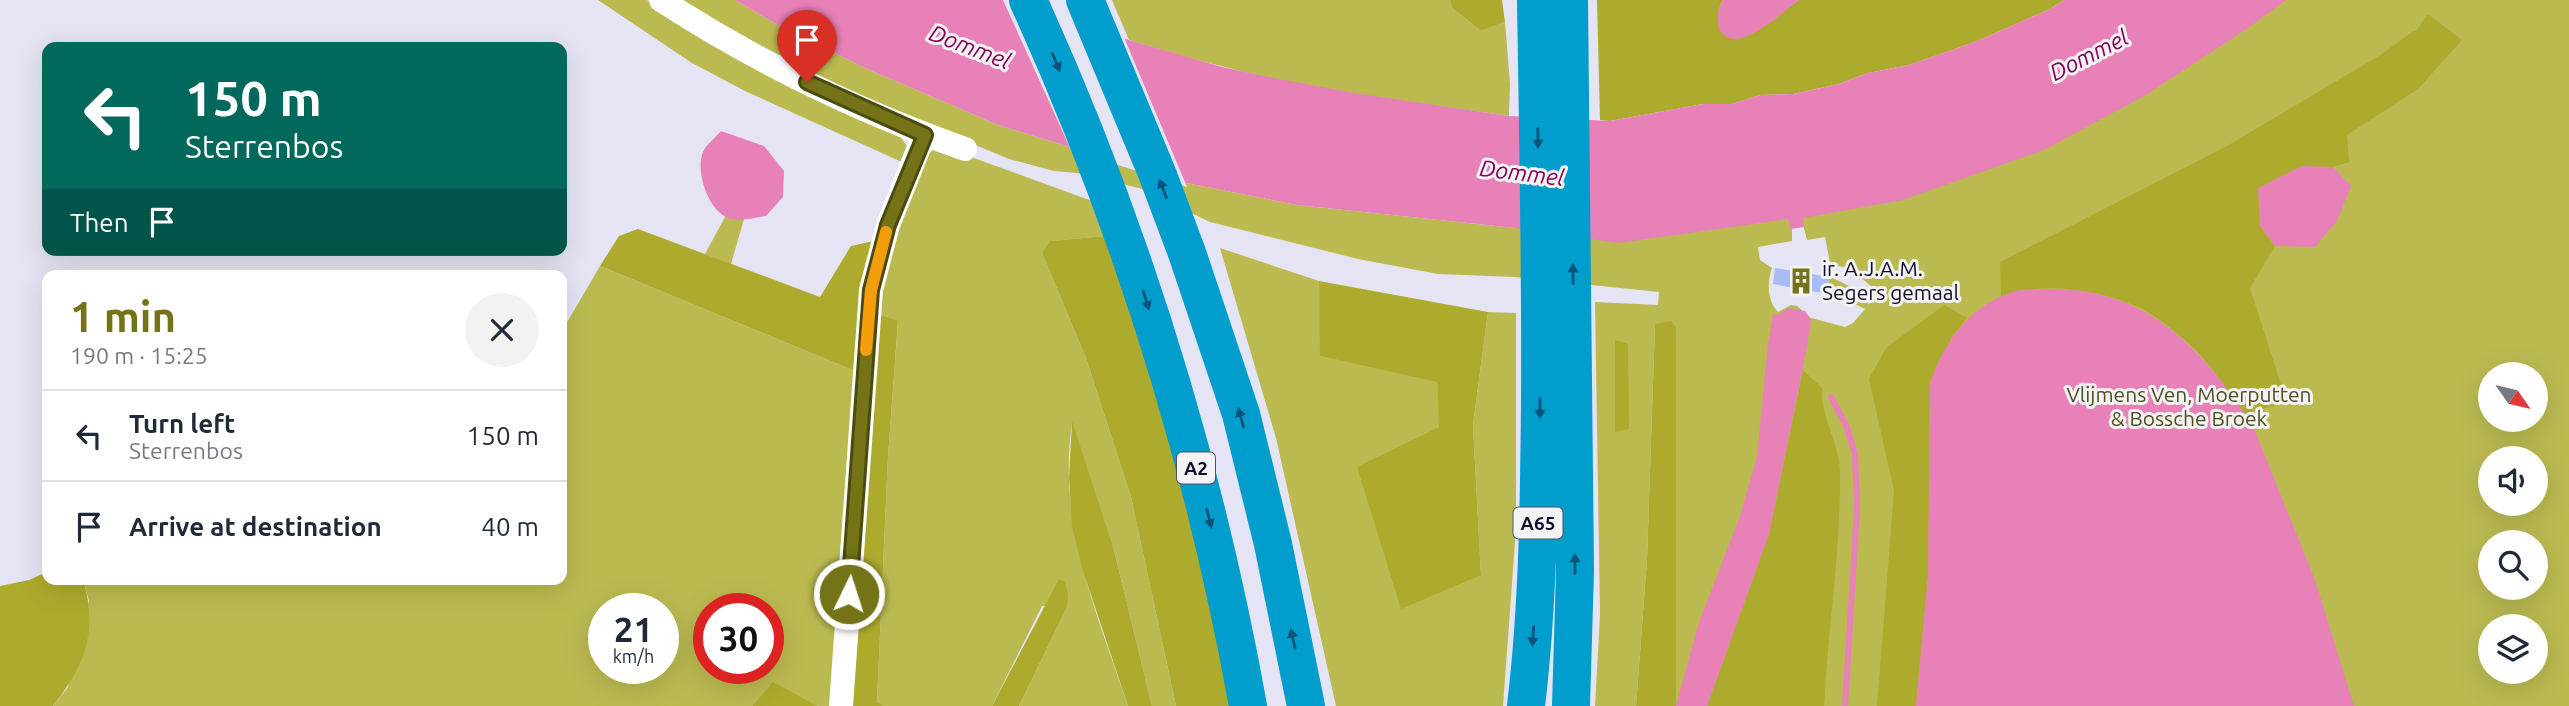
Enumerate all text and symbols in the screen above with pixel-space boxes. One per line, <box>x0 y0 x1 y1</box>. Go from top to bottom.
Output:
pin <box>777 10 837 82</box>
water label: Dommel <box>926 20 1015 74</box>
icon: arrive <box>788 21 826 59</box>
water label: Dommel <box>2045 24 2133 85</box>
one-way arrow <box>1050 52 1062 72</box>
icon: left <box>70 70 161 161</box>
text: 150 m <box>185 70 322 125</box>
one-way arrow <box>1532 127 1544 149</box>
text: Sterrenbos <box>185 128 343 164</box>
water label: Dommel <box>1478 155 1566 190</box>
one-way arrow <box>1157 179 1168 200</box>
icon: arrive <box>143 203 181 241</box>
text: Then <box>70 208 129 237</box>
place label: ir. A.J.A.M. Segers gemaal <box>1822 256 1959 304</box>
one-way arrow <box>1567 263 1579 285</box>
building icon: ir. A.J.A.M. Segers gemaal <box>1786 266 1816 296</box>
one-way arrow <box>1141 290 1151 311</box>
text: 1 min <box>70 293 176 340</box>
button: close <box>465 293 539 367</box>
text: 190 m · 15:25 <box>70 343 208 368</box>
north arrow <box>2478 362 2548 432</box>
map controls <box>2478 362 2548 684</box>
park label: Vlijmens Ven, Moerputten & Bossche Broek <box>2066 382 2312 430</box>
one-way arrow <box>1534 397 1546 419</box>
one-way arrow <box>1235 406 1246 428</box>
text: Turn left <box>129 409 235 438</box>
icon: left <box>70 417 108 455</box>
text: 150 m <box>467 421 539 450</box>
text: Sterrenbos <box>129 438 243 463</box>
button: sound <box>2478 446 2548 516</box>
road number: A2 <box>1177 453 1215 484</box>
icon: arrive <box>70 508 108 546</box>
one-way arrow <box>1204 508 1215 530</box>
road number: A65 <box>1514 508 1562 538</box>
text: Arrive at destination <box>129 512 382 541</box>
text: 40 m <box>481 512 539 541</box>
button: search <box>2478 530 2548 600</box>
one-way arrow <box>1569 553 1581 575</box>
position arrow <box>812 557 886 631</box>
speed limit sign: 30 <box>693 593 784 684</box>
text: 21 <box>614 609 653 649</box>
button: layers <box>2478 614 2548 684</box>
one-way arrow <box>1527 625 1538 647</box>
one-way arrow <box>1287 628 1298 650</box>
text: km/h <box>613 646 654 666</box>

